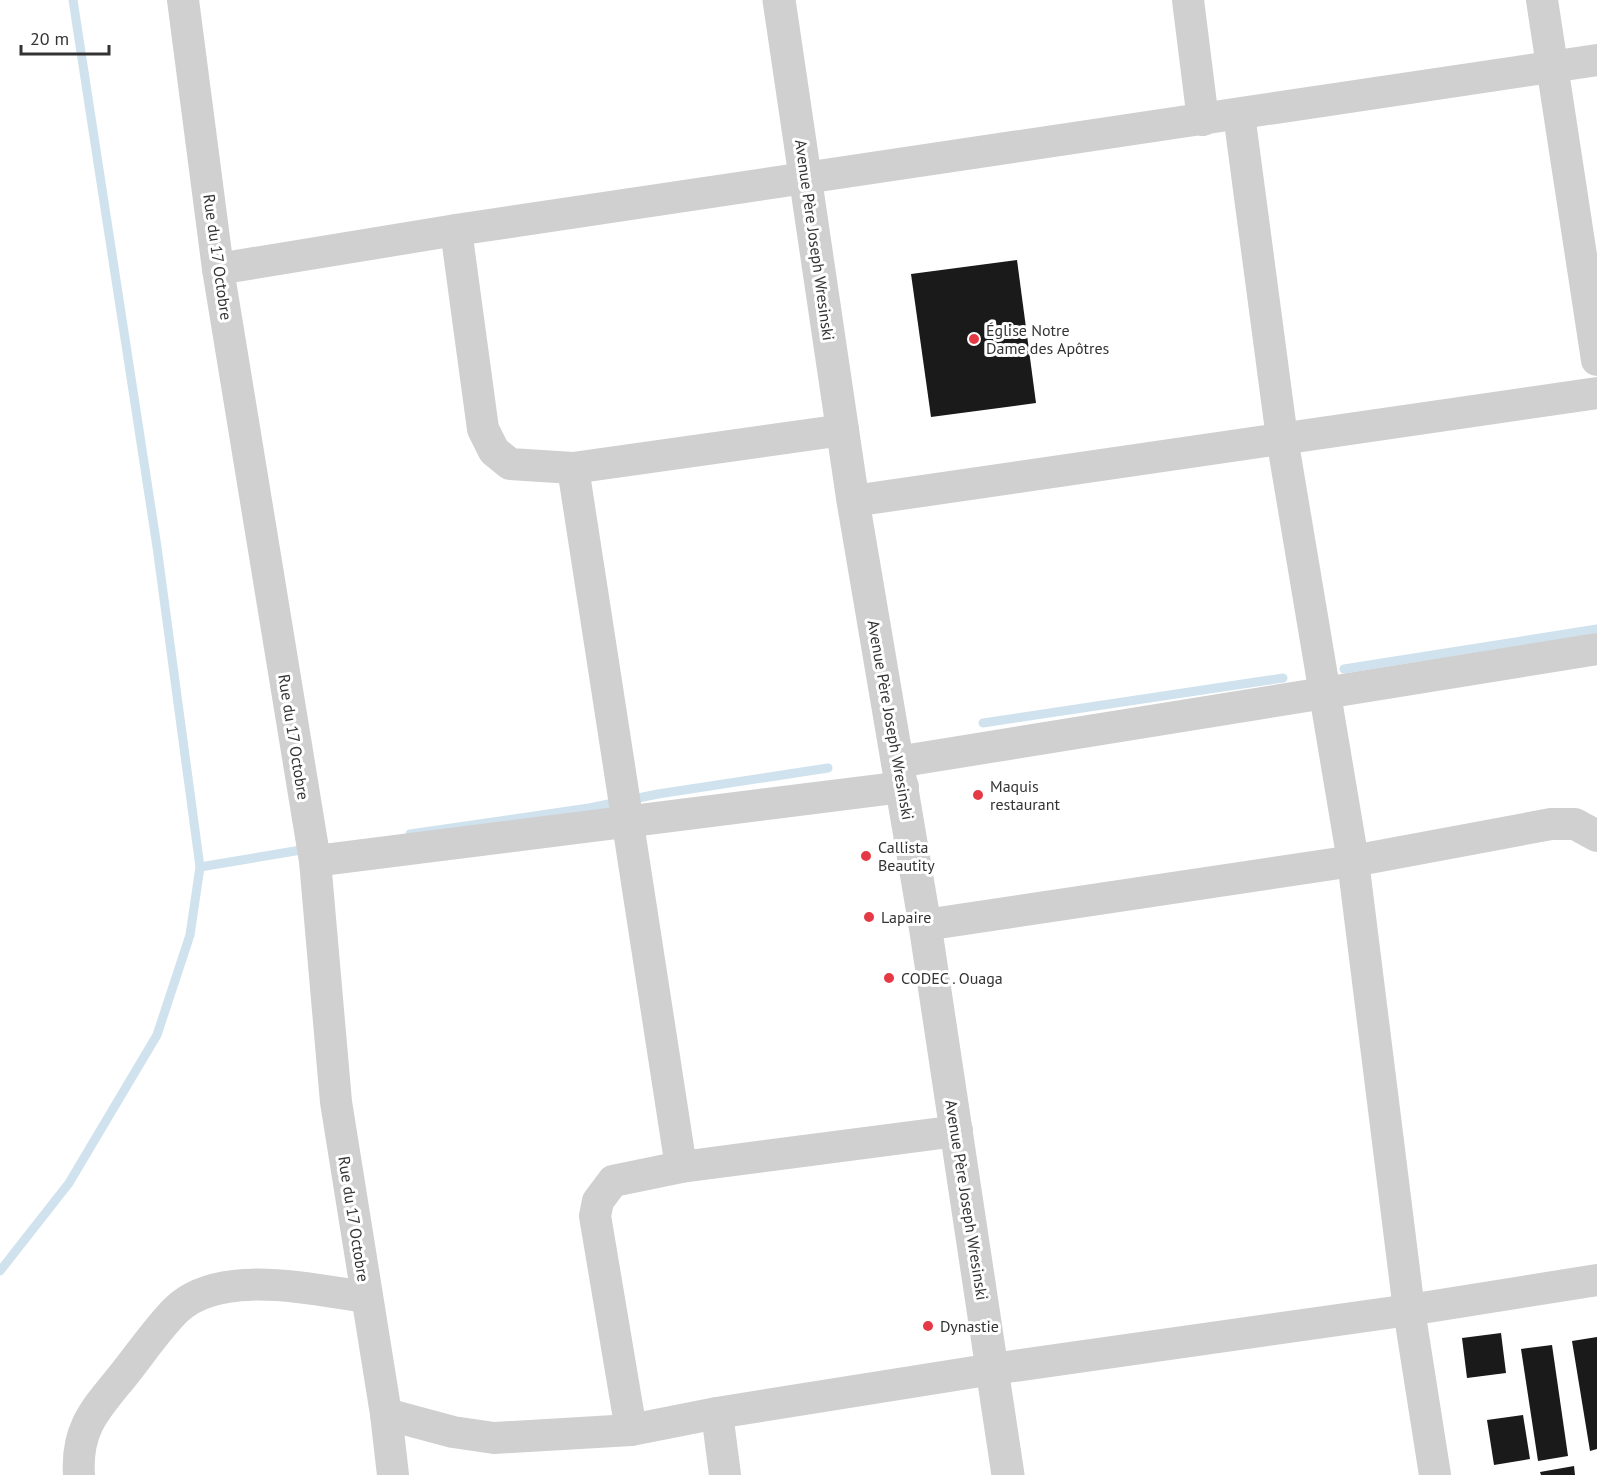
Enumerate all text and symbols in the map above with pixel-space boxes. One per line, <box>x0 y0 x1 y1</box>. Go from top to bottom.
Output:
scale bar <box>21 18 110 56</box>
text: 20 m <box>30 27 69 50</box>
street label: Avenue Père Joseph Wresinski <box>791 138 839 342</box>
street label: Rue du 17 Octobre <box>199 193 237 321</box>
place label: Église Notre Dame des Apôtres <box>986 320 1110 358</box>
marker: Église Notre Dame des Apôtres <box>967 332 981 346</box>
street label: Avenue Père Joseph Wresinski <box>864 618 918 822</box>
street label: Rue du 17 Octobre <box>274 673 314 801</box>
place label: Maquis restaurant <box>990 776 1060 814</box>
marker: Maquis restaurant <box>971 788 985 802</box>
place label: Callista Beautity <box>878 837 935 875</box>
marker: Callista Beautity <box>859 849 873 863</box>
place label: Lapaire <box>881 907 931 927</box>
marker: Lapaire <box>862 910 876 924</box>
place label: CODEC . Ouaga <box>901 968 1003 988</box>
marker: CODEC . Ouaga <box>882 971 896 985</box>
street label: Avenue Père Joseph Wresinski <box>941 1098 993 1302</box>
street label: Rue du 17 Octobre <box>334 1155 374 1283</box>
place label: Dynastie <box>940 1316 999 1336</box>
marker: Dynastie <box>921 1319 935 1333</box>

